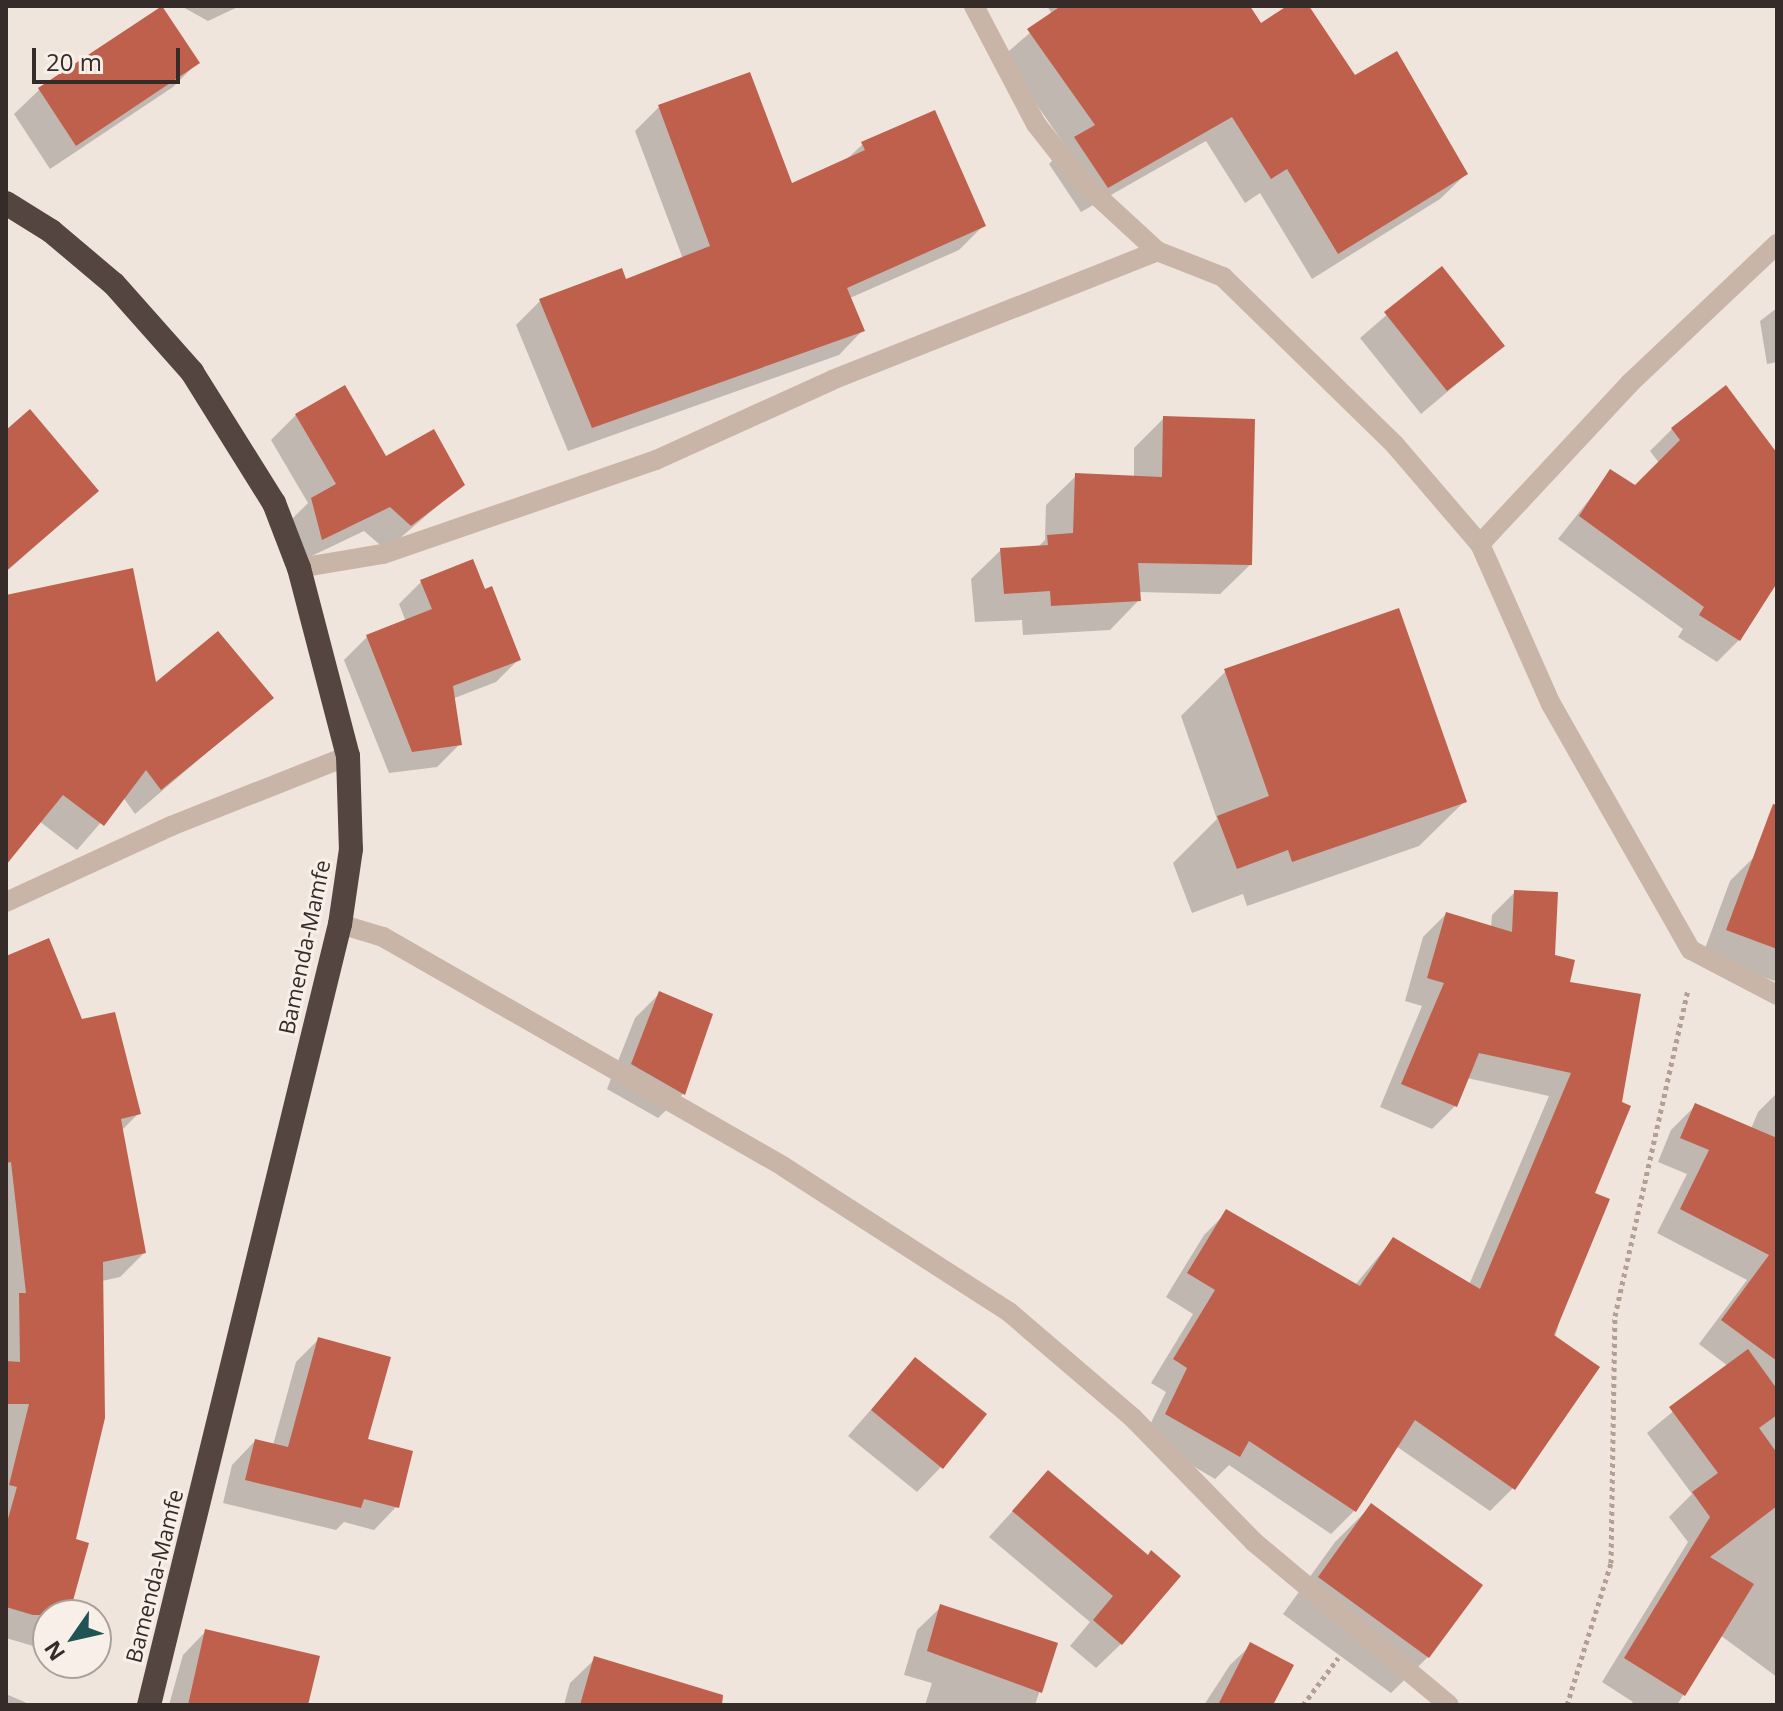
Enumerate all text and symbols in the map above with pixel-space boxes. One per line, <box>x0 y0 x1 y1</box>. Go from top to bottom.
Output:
scale bar <box>36 32 184 82</box>
text: 20 m <box>46 45 102 78</box>
street label: Bamenda-Mamfe <box>273 857 335 1037</box>
street label: Bamenda-Mamfe <box>120 1487 188 1665</box>
north arrow <box>32 1599 112 1679</box>
text: N <box>36 1636 71 1667</box>

